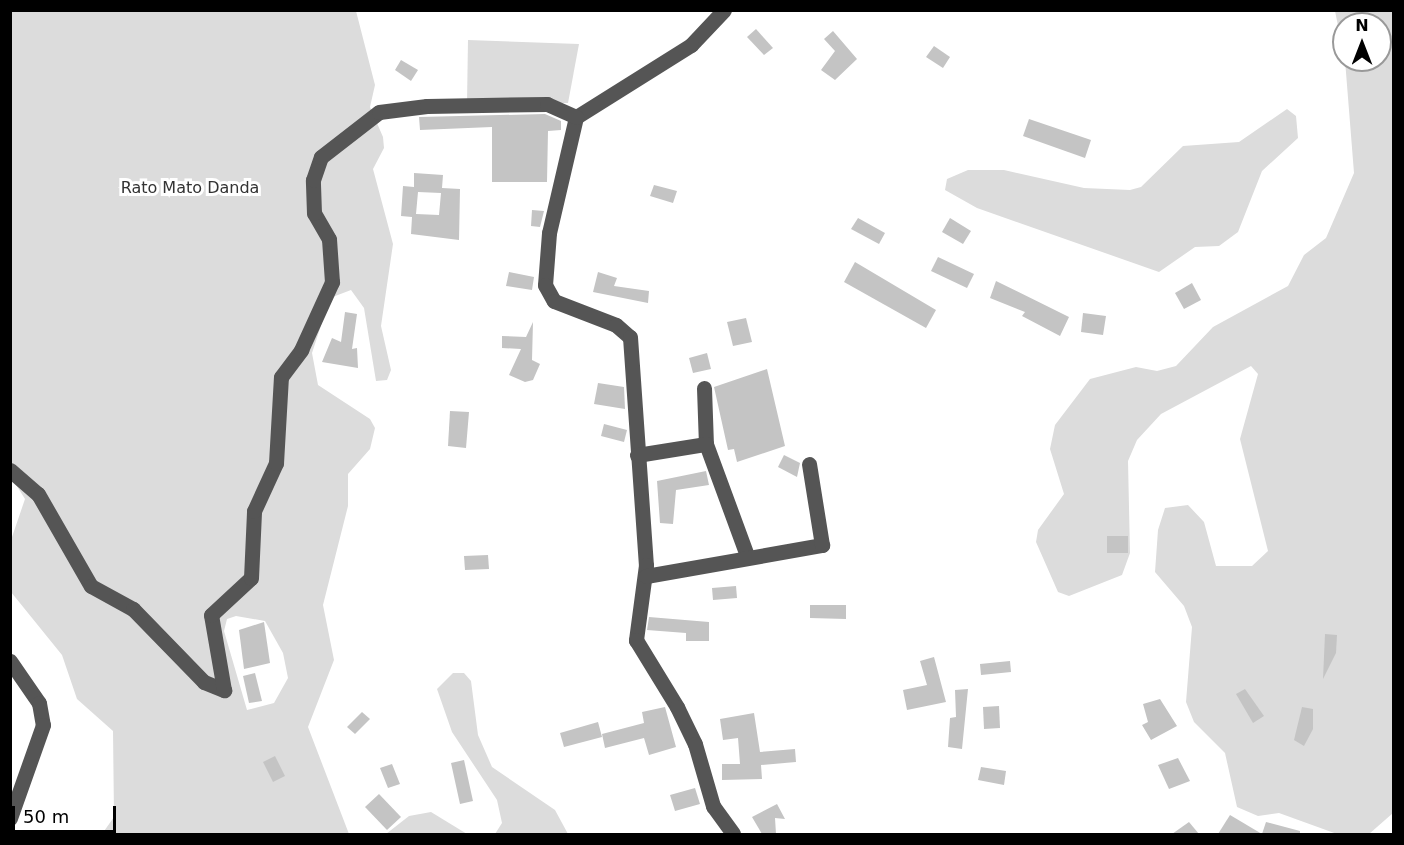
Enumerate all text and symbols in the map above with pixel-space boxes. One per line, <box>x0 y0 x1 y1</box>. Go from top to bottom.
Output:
north arrow <box>1332 12 1392 72</box>
text: N <box>1355 16 1369 35</box>
park label: Rato Mato Danda <box>121 178 259 198</box>
scale bar <box>15 794 118 832</box>
text: 50 m <box>23 806 69 827</box>

